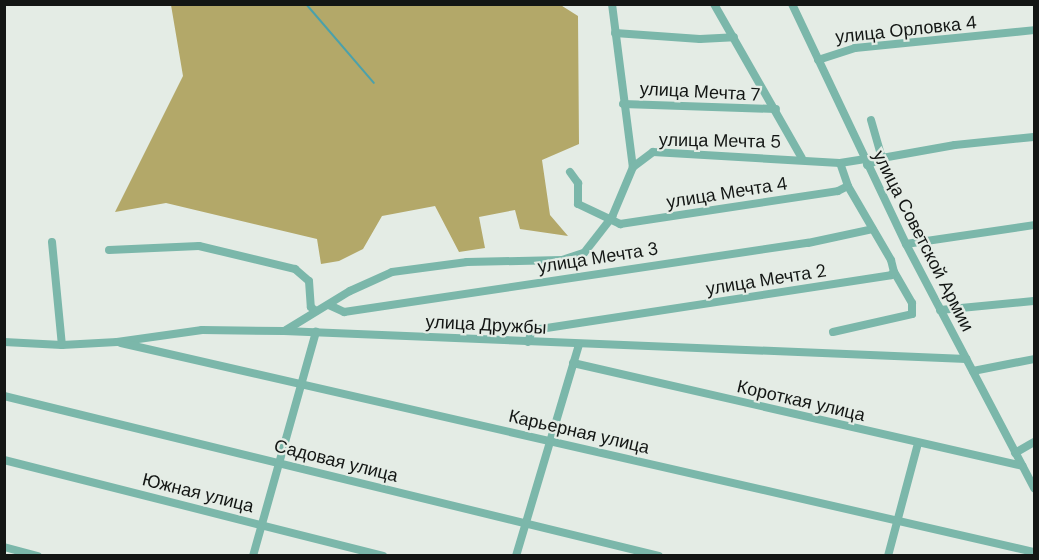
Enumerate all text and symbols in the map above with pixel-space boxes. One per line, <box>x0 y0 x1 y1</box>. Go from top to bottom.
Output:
street label: улица Орловка 4 <box>834 12 978 48</box>
street label: улица Мечта 7 <box>639 78 761 106</box>
street label: улица Мечта 5 <box>659 129 781 153</box>
street label: улица Советской Армии <box>868 147 978 335</box>
street label: улица Мечта 4 <box>665 173 789 213</box>
street label: улица Мечта 3 <box>536 238 660 278</box>
street label: улица Мечта 2 <box>704 260 828 300</box>
street label: улица Дружбы <box>425 311 547 339</box>
street label: Короткая улица <box>735 376 867 426</box>
street label: Карьерная улица <box>506 405 652 459</box>
street label: Садовая улица <box>272 435 400 487</box>
street label: Южная улица <box>140 469 256 517</box>

